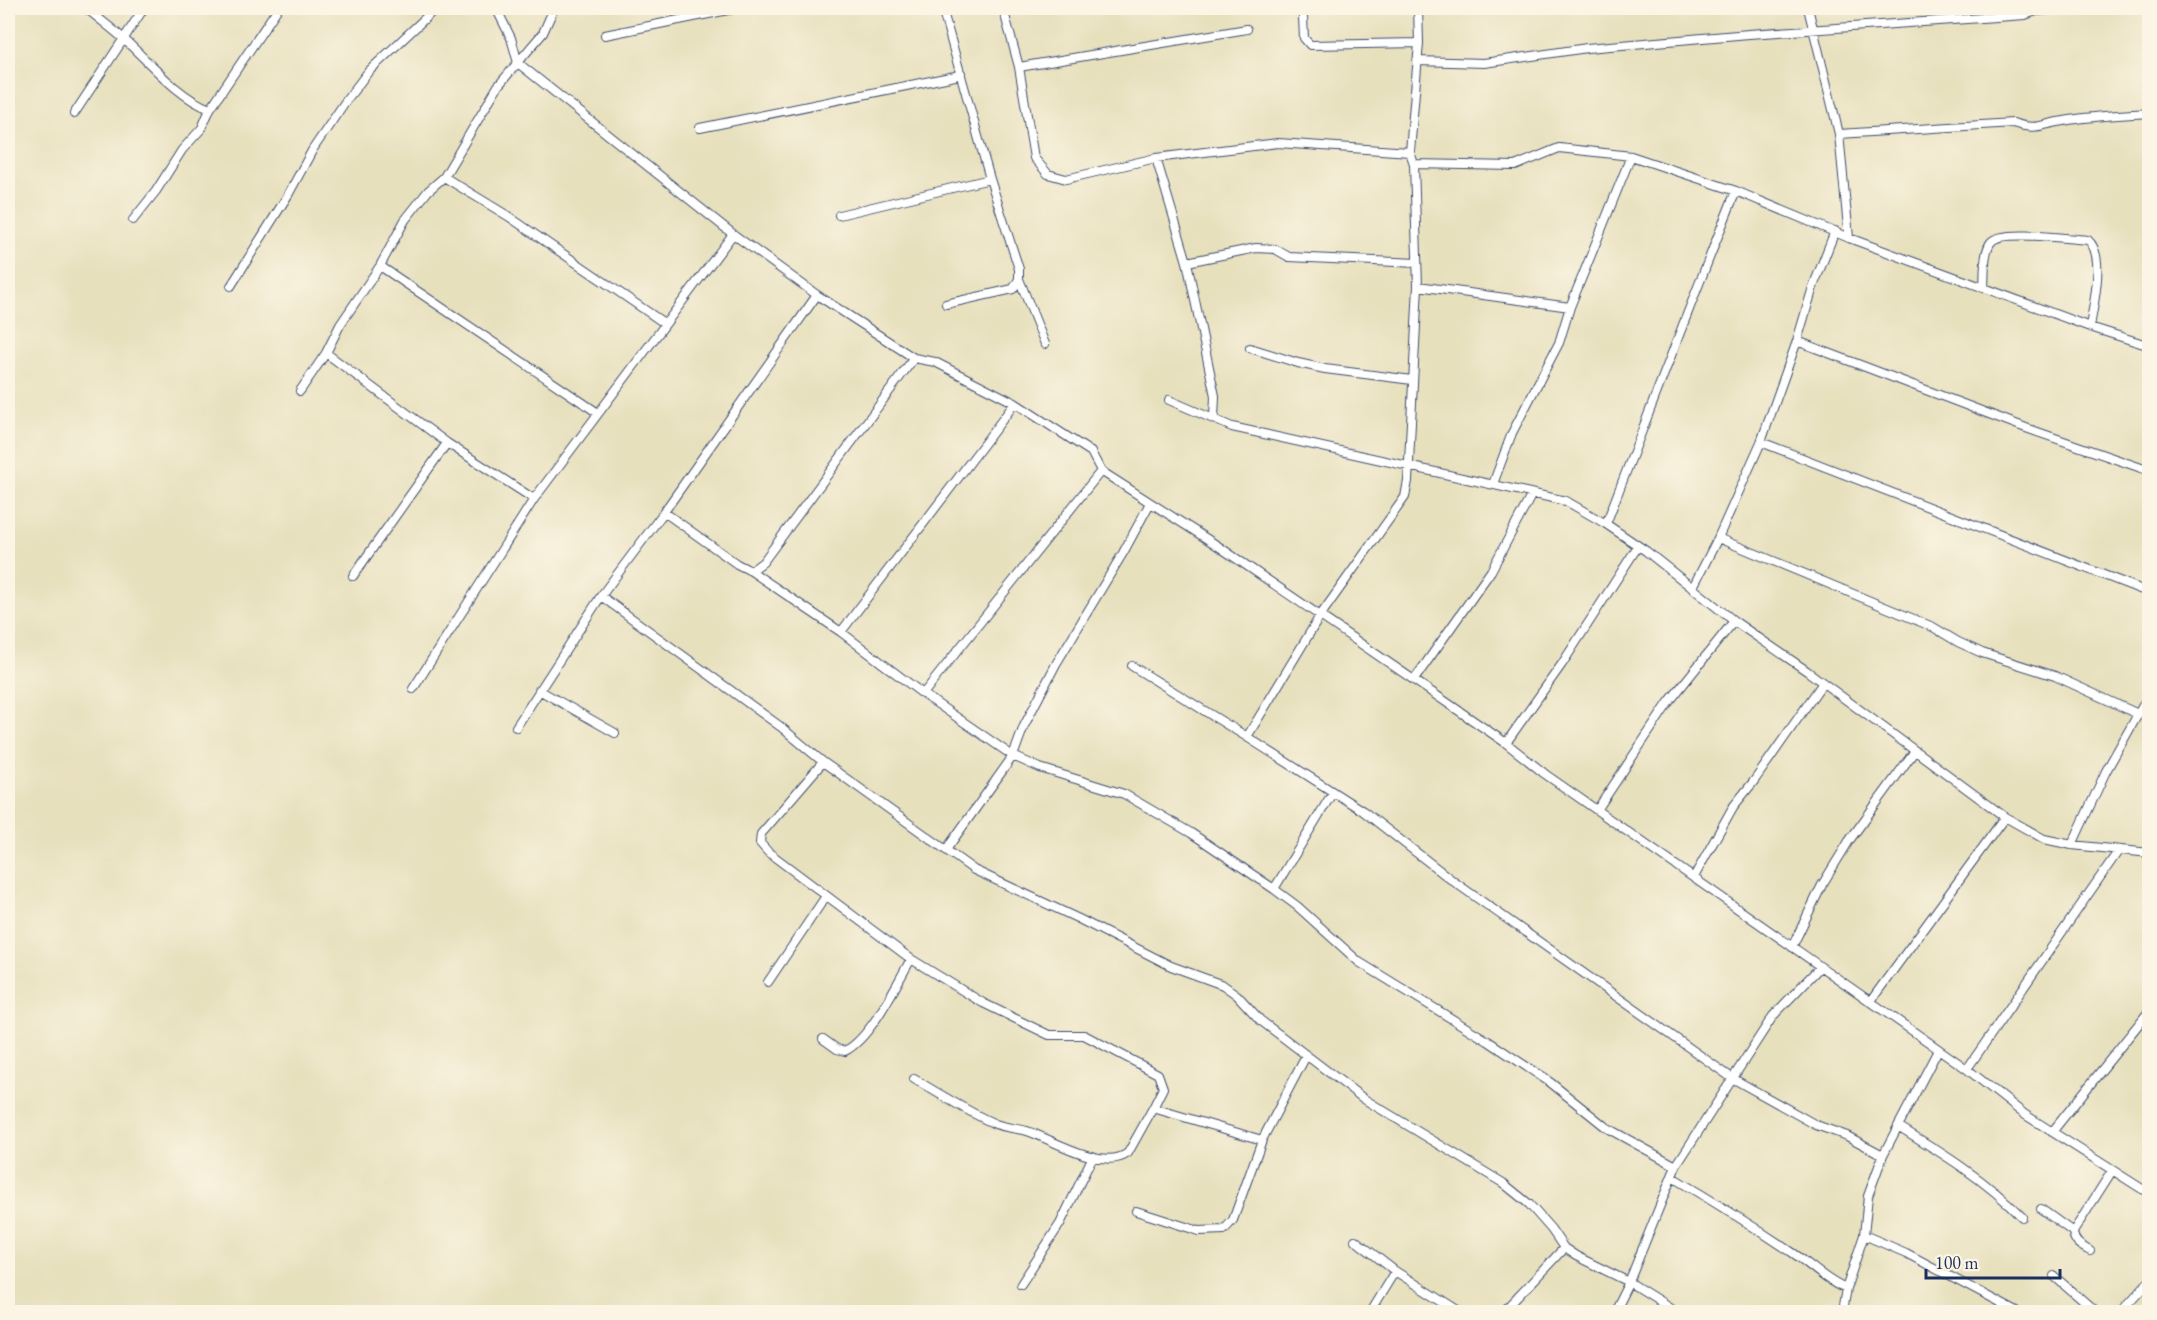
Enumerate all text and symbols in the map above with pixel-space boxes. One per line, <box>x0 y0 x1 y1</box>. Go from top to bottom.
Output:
scale bar <box>1926 1242 2060 1280</box>
text: 100 m <box>1935 1251 1979 1274</box>

